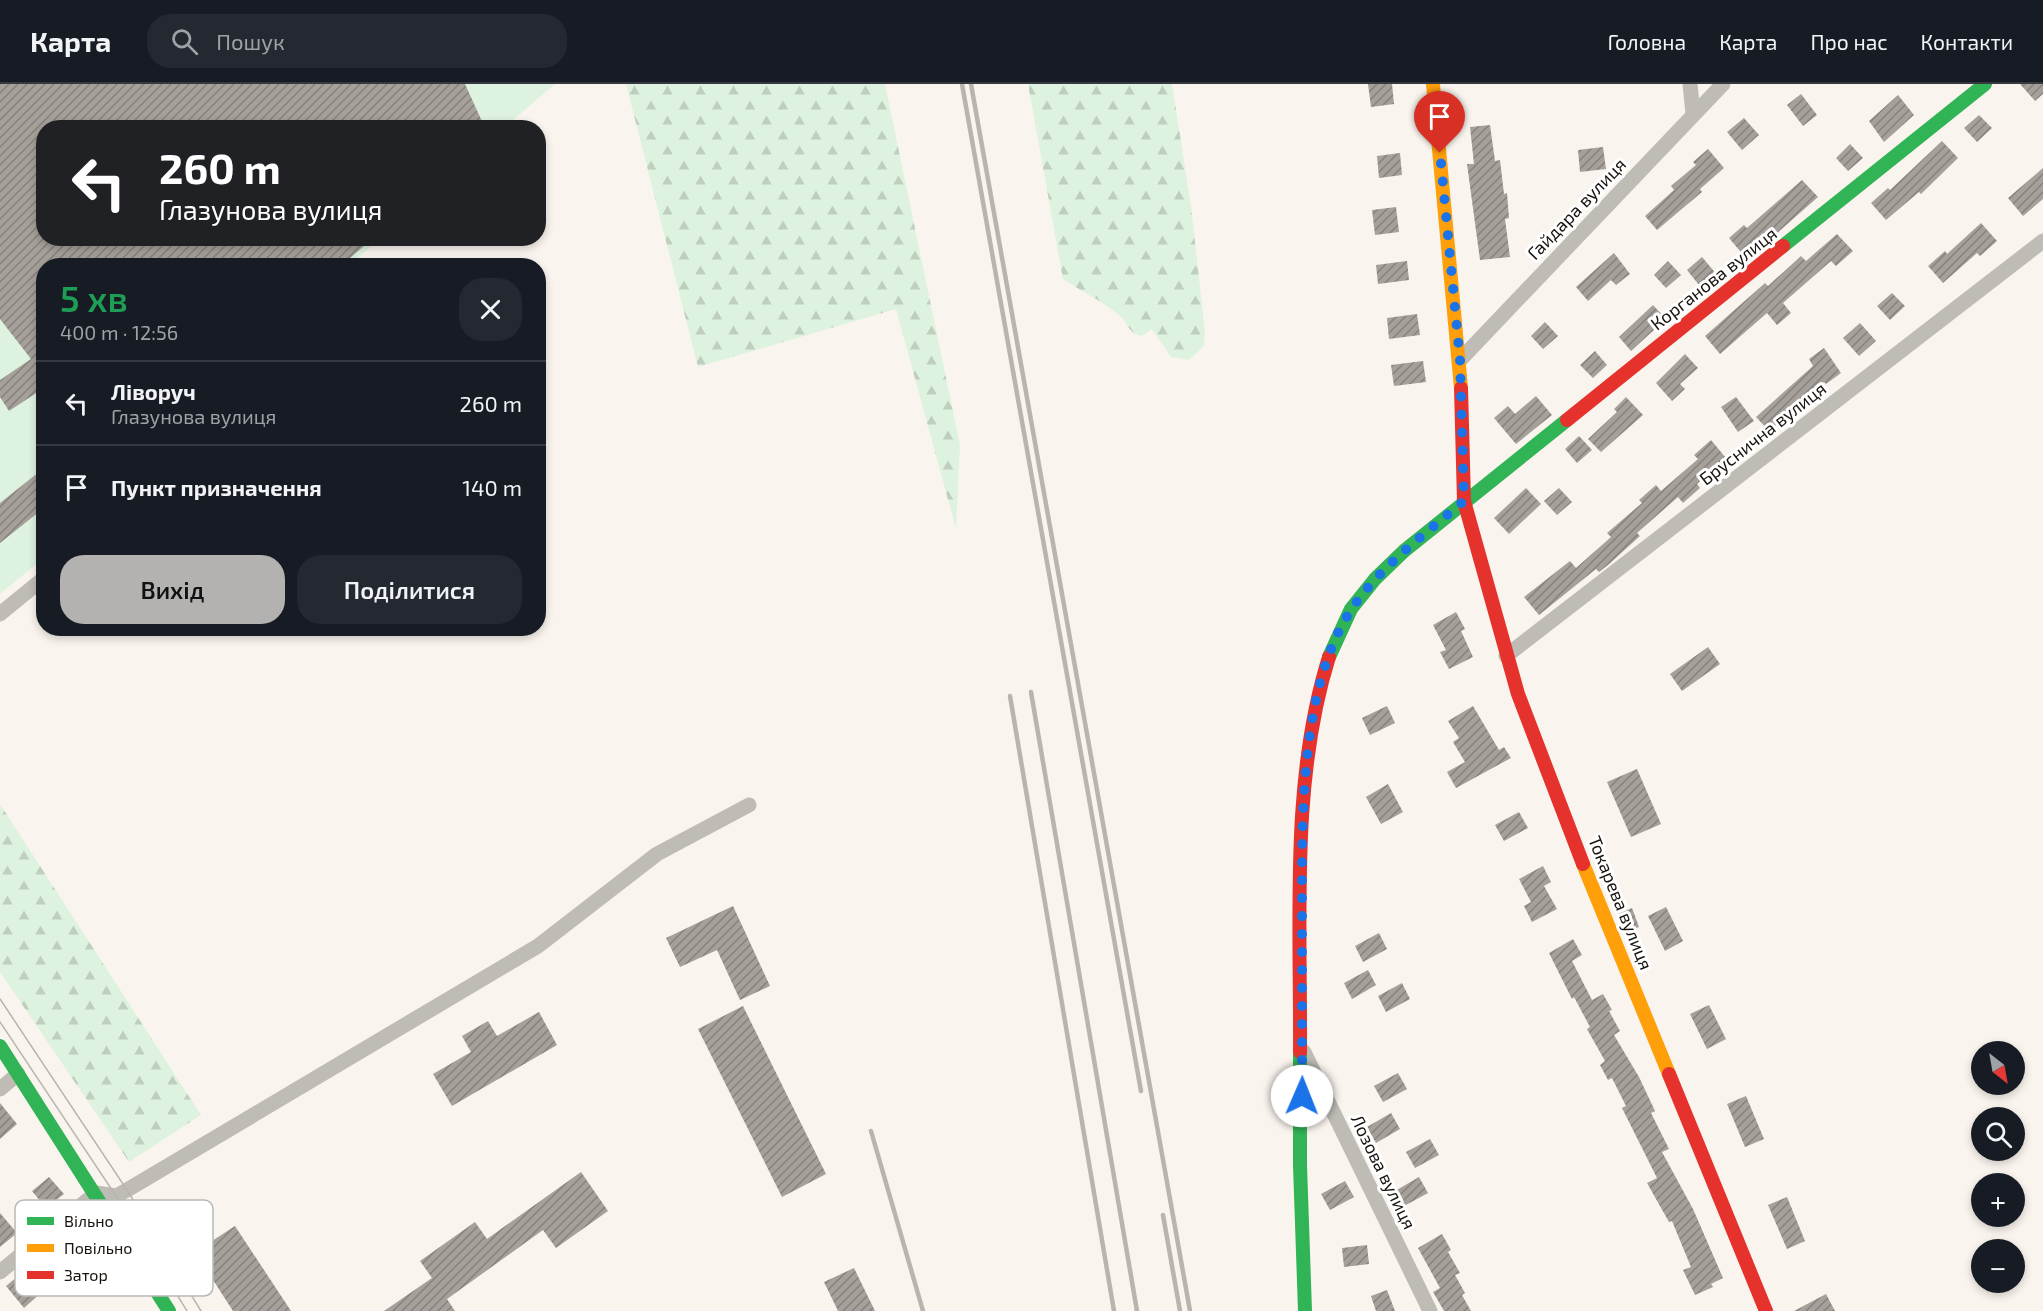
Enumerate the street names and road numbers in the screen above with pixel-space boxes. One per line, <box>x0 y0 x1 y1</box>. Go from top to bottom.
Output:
street label: Гайдара вулиця <box>1522 153 1630 264</box>
street label: Корганова вулиця <box>1646 222 1781 334</box>
street label: Бруснична вулиця <box>1695 377 1830 489</box>
street label: Токарева вулиця <box>1584 832 1658 973</box>
street label: Лозова вулиця <box>1347 1111 1421 1233</box>

